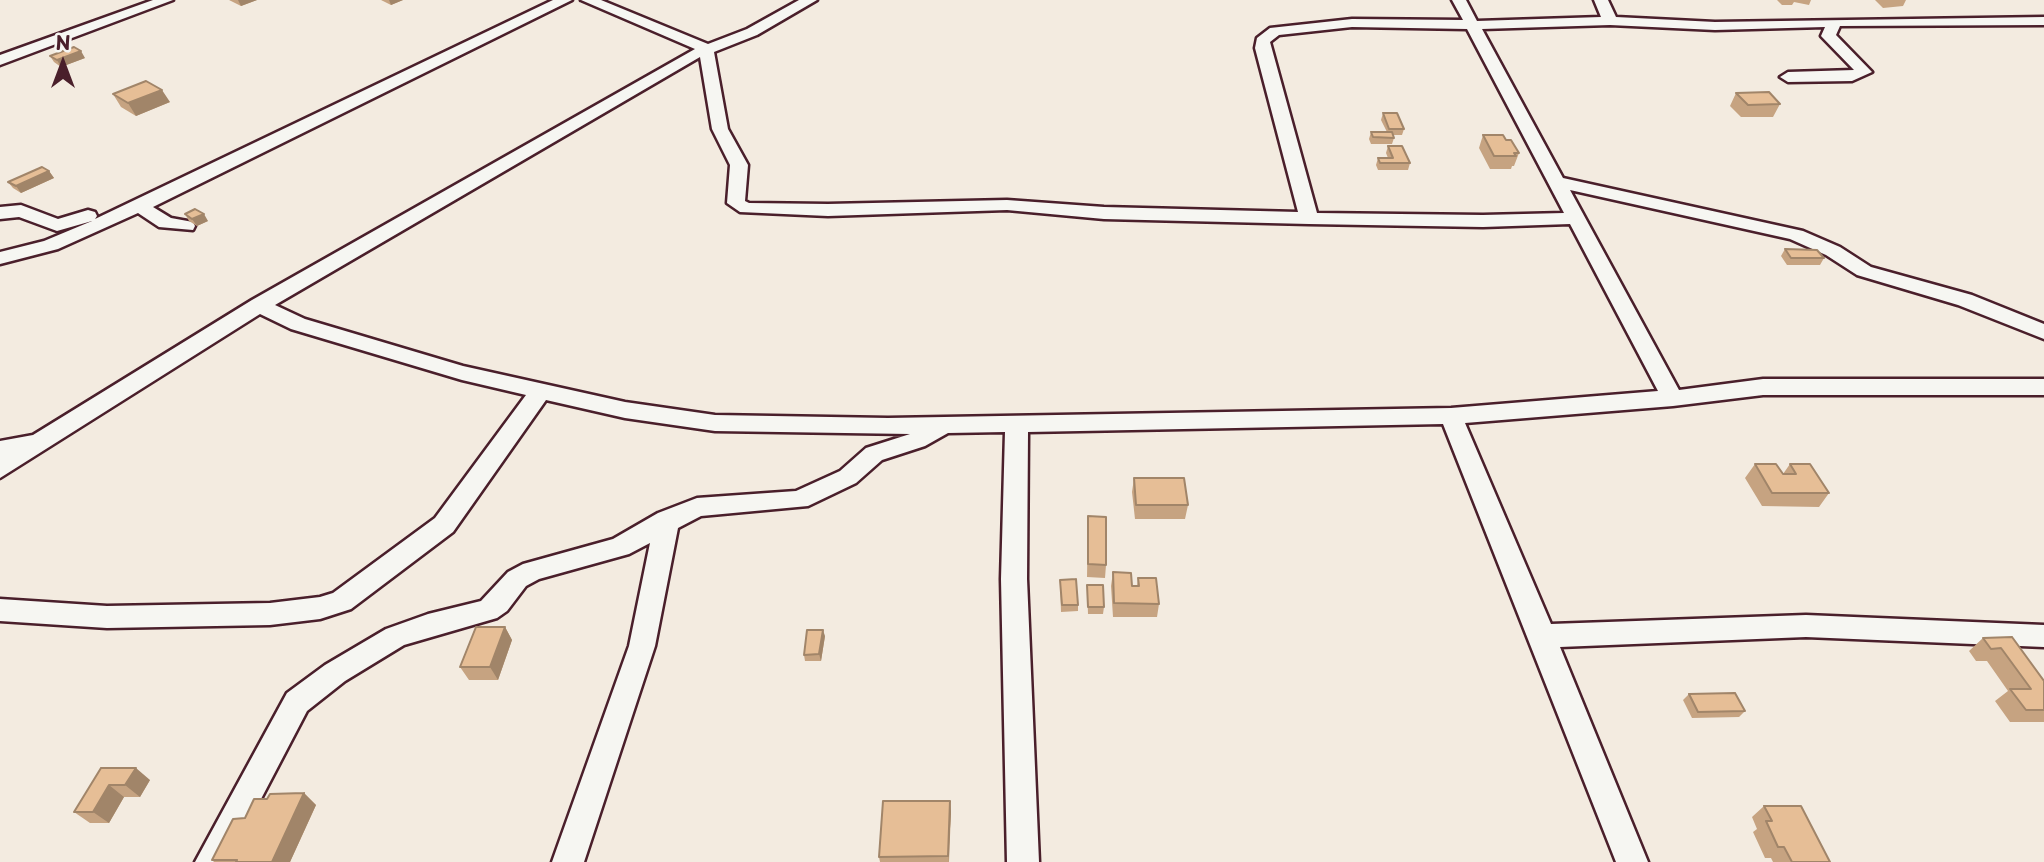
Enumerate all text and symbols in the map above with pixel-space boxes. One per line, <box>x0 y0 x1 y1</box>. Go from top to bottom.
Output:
north arrow <box>28 28 98 98</box>
text: N <box>55 28 71 56</box>

